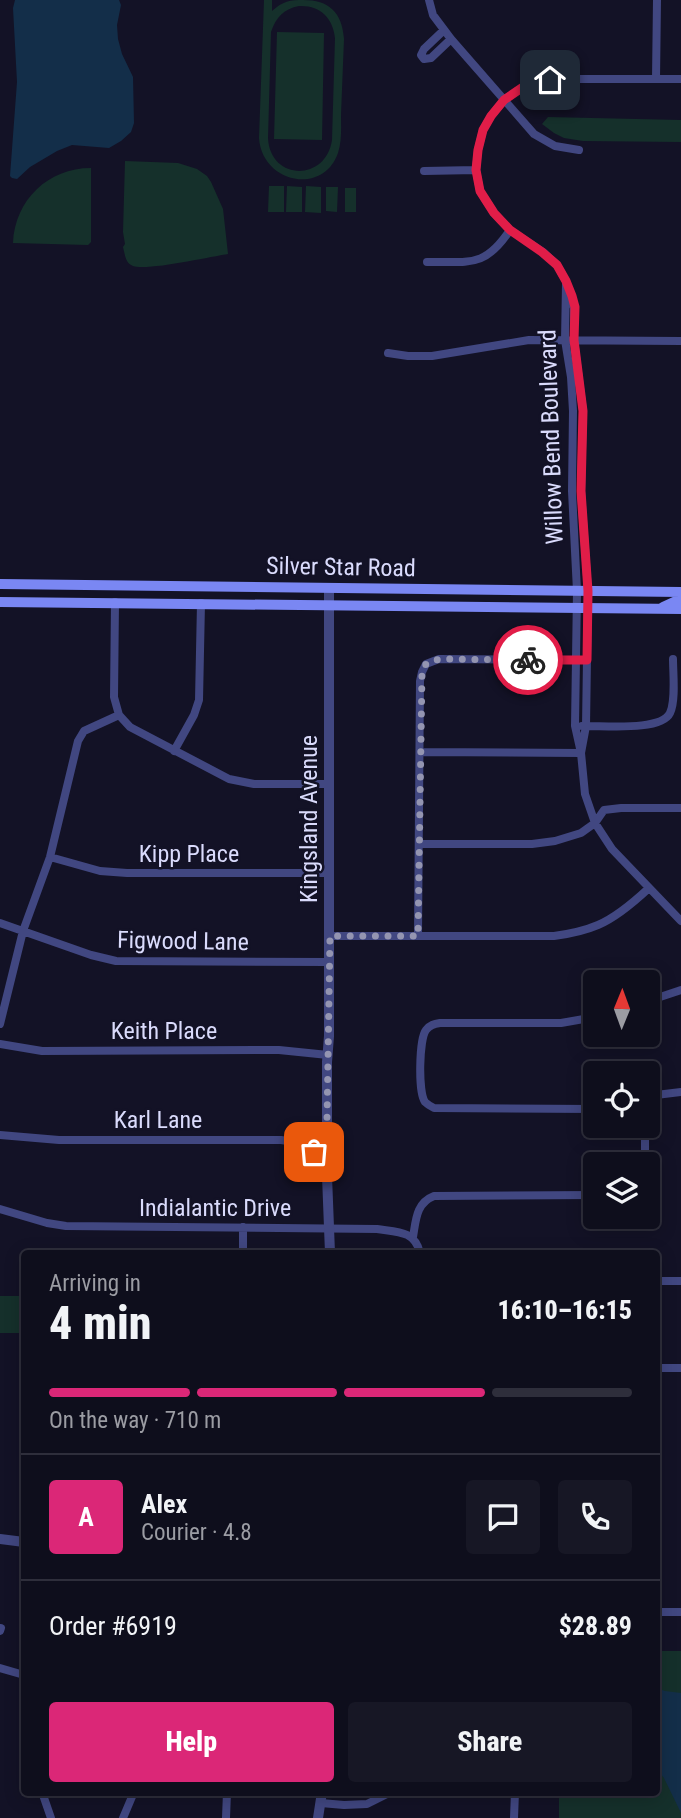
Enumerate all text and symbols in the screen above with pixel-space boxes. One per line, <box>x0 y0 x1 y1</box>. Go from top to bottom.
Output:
pin <box>520 50 580 110</box>
icon: home <box>531 61 569 99</box>
street label: Willow Bend Boulevard <box>533 329 569 545</box>
street label: Silver Star Road <box>266 552 416 582</box>
courier <box>493 625 563 695</box>
icon: bike <box>509 641 547 679</box>
street label: Kingsland Avenue <box>295 735 323 903</box>
street label: Kipp Place <box>139 840 239 868</box>
street label: Figwood Lane <box>117 926 249 956</box>
north arrow <box>583 970 660 1046</box>
map controls <box>583 970 660 1229</box>
street label: Keith Place <box>111 1017 217 1045</box>
button: locate <box>583 1061 660 1138</box>
street label: Karl Lane <box>114 1106 202 1134</box>
pin <box>284 1122 344 1182</box>
icon: bag <box>295 1133 333 1171</box>
button: layers <box>583 1152 660 1229</box>
street label: Indialantic Drive <box>139 1194 291 1222</box>
text: Arriving in <box>49 1270 141 1297</box>
text: 16:10–16:15 <box>498 1295 632 1325</box>
text: 4 min <box>49 1296 152 1350</box>
text: On the way · 710 m <box>49 1407 221 1434</box>
button: chat <box>466 1480 540 1554</box>
button: phone <box>558 1480 632 1554</box>
text: Alex <box>141 1489 187 1519</box>
text: A <box>78 1502 94 1532</box>
text: Courier · 4.8 <box>141 1519 252 1546</box>
text: Order #6919 <box>49 1611 177 1641</box>
text: $28.89 <box>559 1611 632 1641</box>
button: Help <box>49 1702 334 1782</box>
button: Share <box>348 1702 632 1782</box>

